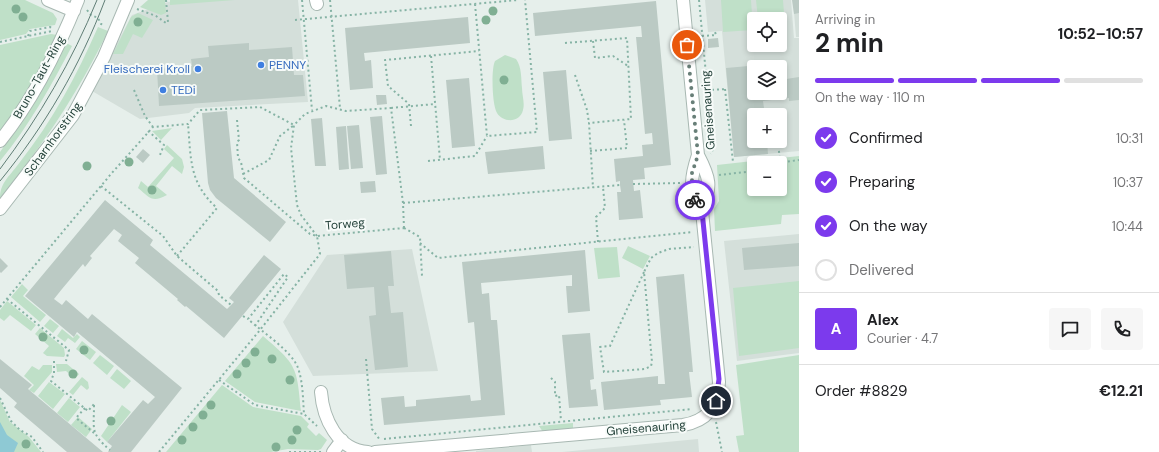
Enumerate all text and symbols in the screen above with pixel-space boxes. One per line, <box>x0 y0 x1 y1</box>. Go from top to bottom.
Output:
text: Arriving in <box>815 11 875 28</box>
map controls <box>747 12 787 196</box>
button: locate <box>747 12 787 52</box>
text: 10:52–10:57 <box>1058 24 1143 44</box>
text: 2 min <box>815 26 884 60</box>
pin <box>670 28 704 62</box>
street label: Bruno-Taut-Ring <box>10 32 69 121</box>
icon: bag <box>676 34 698 56</box>
place label: PENNY <box>269 57 306 73</box>
marker: PENNY <box>256 60 266 70</box>
button: layers <box>747 60 787 100</box>
place label: Fleischerei Kroll <box>104 61 190 77</box>
marker: Fleischerei Kroll <box>193 64 203 74</box>
street label: Gneisenauring <box>697 69 719 150</box>
place label: TEDi <box>171 82 196 98</box>
marker: TEDi <box>158 85 168 95</box>
text: On the way · 110 m <box>815 89 925 106</box>
street label: Scharnhorstring <box>21 98 86 179</box>
button: + <box>747 108 787 148</box>
icon: check <box>815 127 837 149</box>
text: Confirmed <box>849 128 923 148</box>
text: 10:31 <box>1116 130 1143 147</box>
button: − <box>747 156 787 196</box>
icon: check <box>815 171 837 193</box>
text: Preparing <box>849 172 915 192</box>
text: 10:37 <box>1113 174 1143 191</box>
courier <box>675 180 715 220</box>
icon: bike <box>684 189 706 211</box>
street label: Torweg <box>325 214 366 234</box>
icon: check <box>815 215 837 237</box>
text: On the way <box>849 216 928 236</box>
text: 10:44 <box>1112 218 1143 235</box>
text: Delivered <box>849 260 914 280</box>
button: chat <box>1049 308 1091 350</box>
button: phone <box>1101 308 1143 350</box>
text: Alex <box>867 310 899 330</box>
text: A <box>831 319 841 339</box>
text: Courier · 4.7 <box>867 330 938 347</box>
text: Order #8829 <box>815 381 907 401</box>
text: €12.21 <box>1099 381 1143 401</box>
pin <box>699 384 733 418</box>
icon: home <box>705 390 727 412</box>
street label: Gneisenauring <box>606 417 687 439</box>

